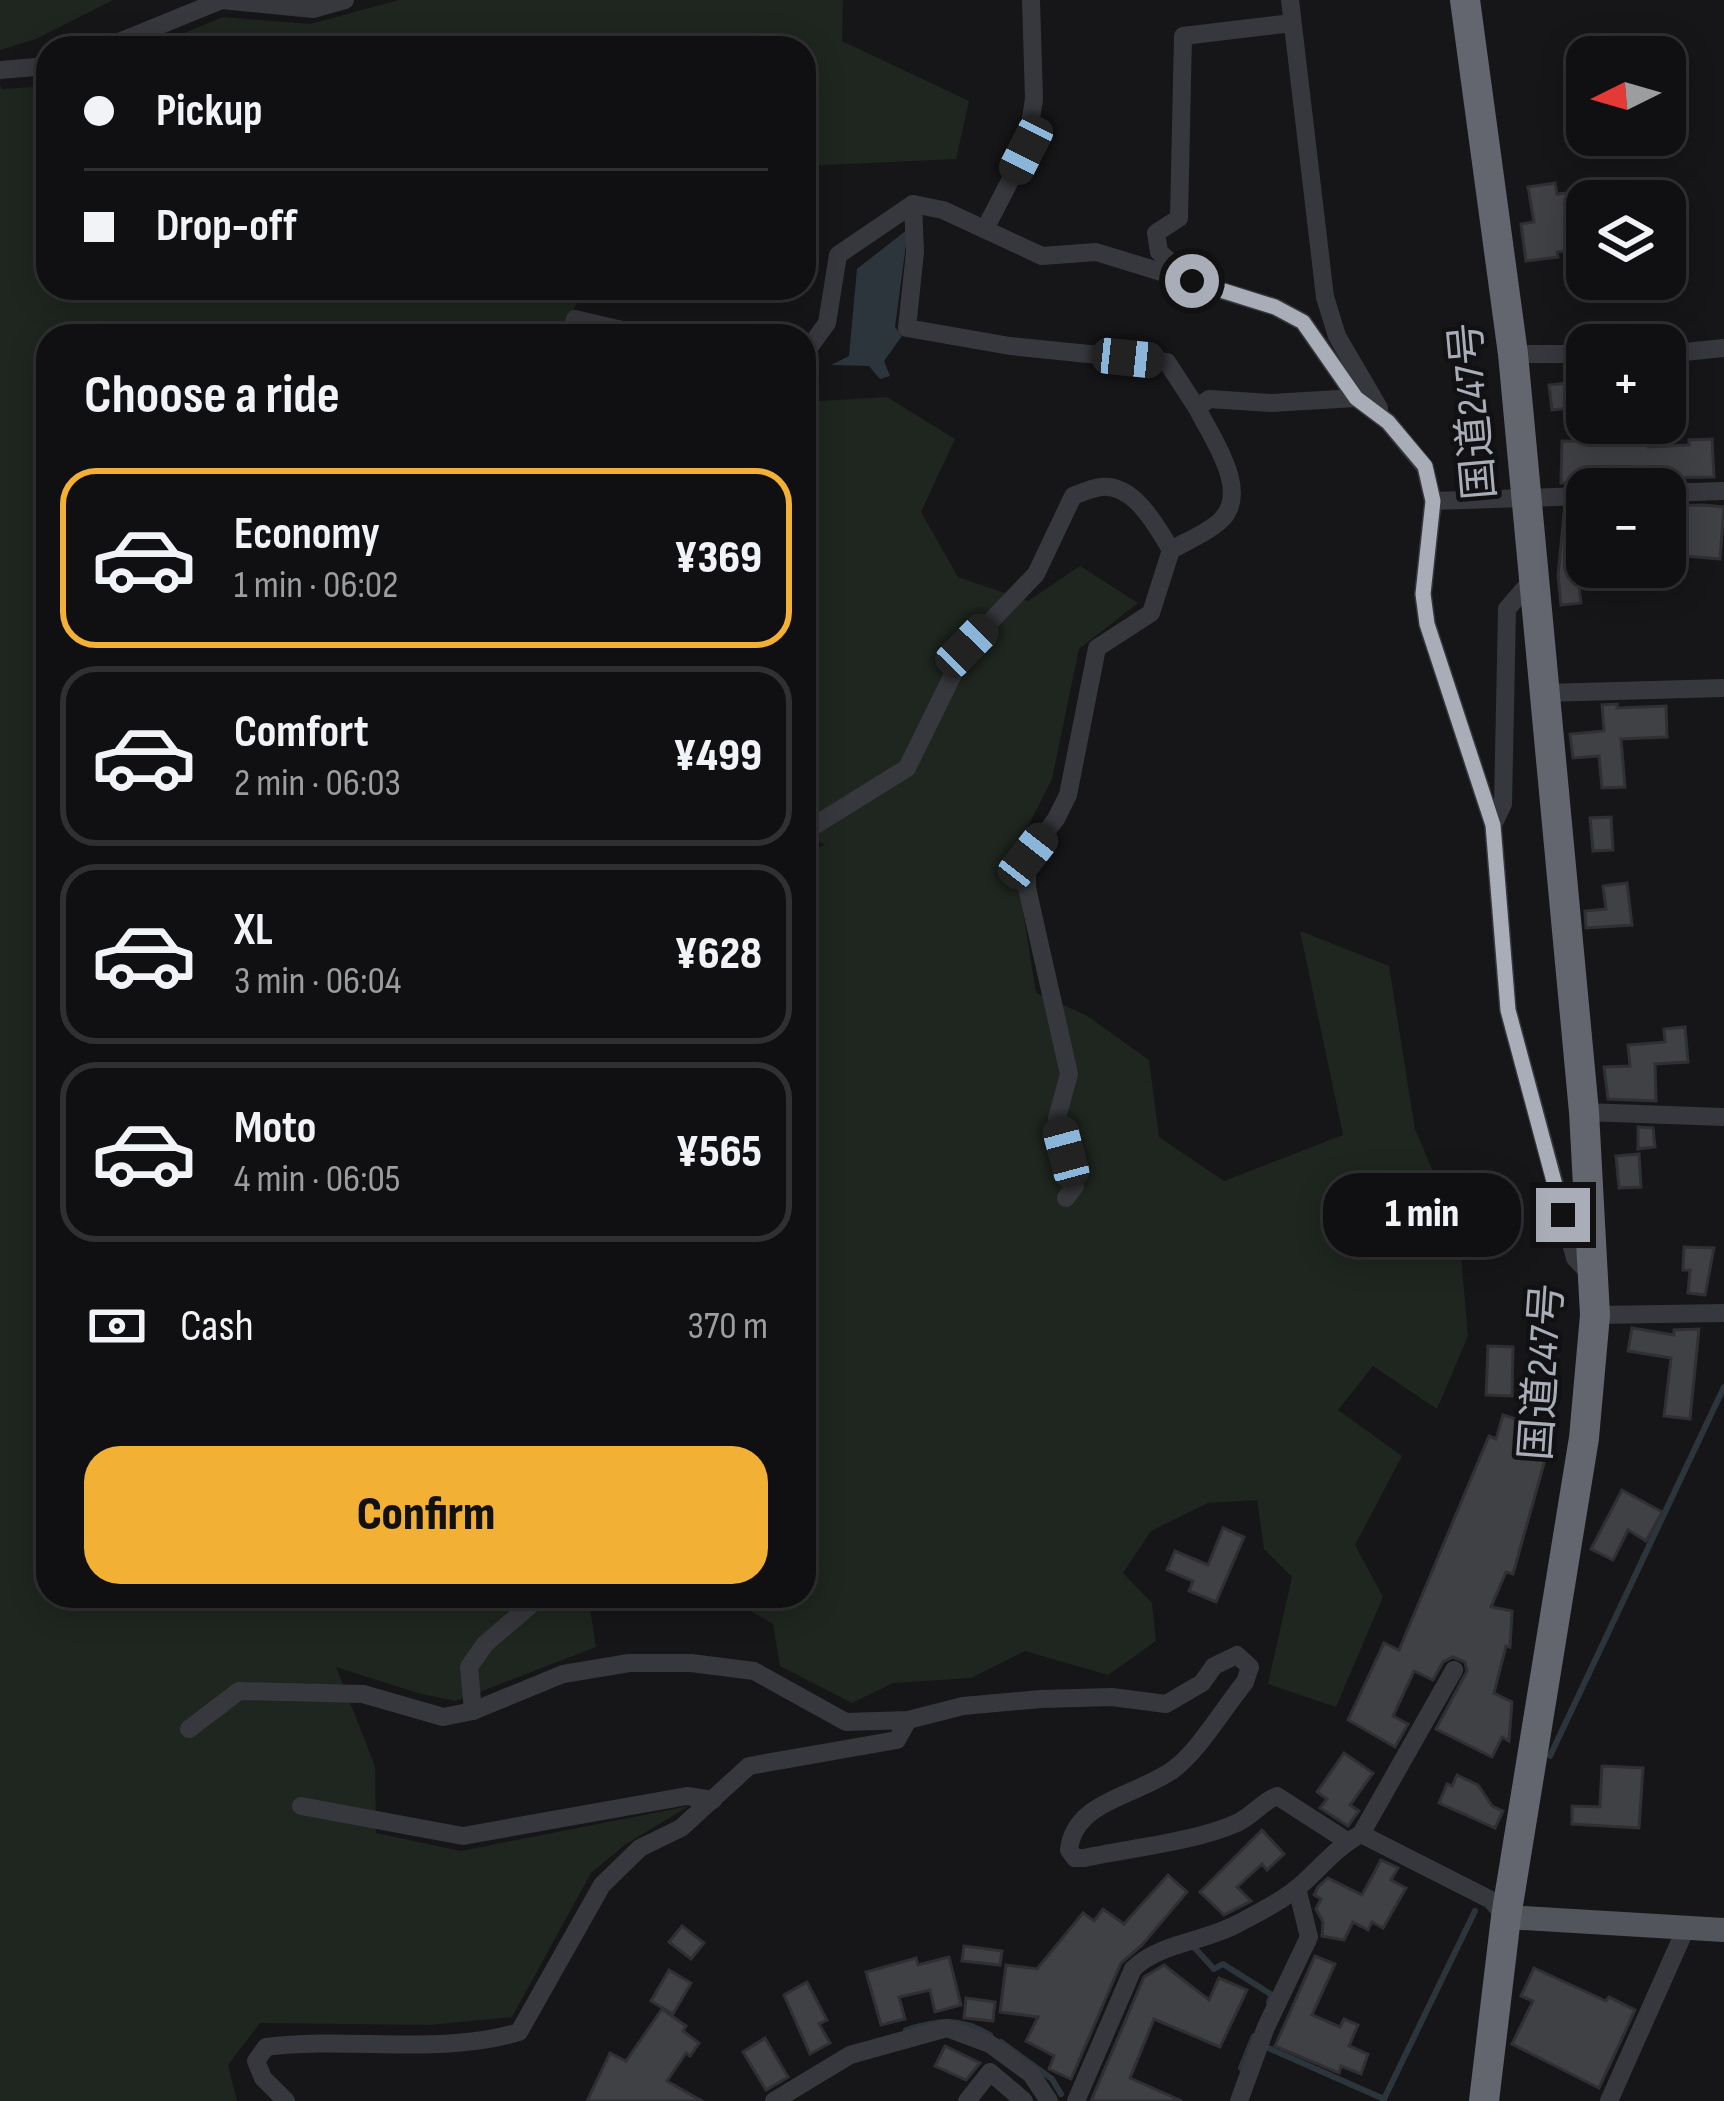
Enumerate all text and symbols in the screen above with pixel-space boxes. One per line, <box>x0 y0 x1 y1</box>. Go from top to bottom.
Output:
north arrow <box>1566 36 1686 156</box>
map controls <box>1566 36 1686 588</box>
text: Pickup <box>156 84 263 139</box>
car <box>994 110 1058 190</box>
button: layers <box>1566 180 1686 300</box>
text: Drop-off <box>156 199 297 254</box>
route start <box>1165 254 1219 308</box>
street label: 国道247号 <box>1441 321 1507 501</box>
button: + <box>1566 324 1686 444</box>
car <box>1090 336 1166 380</box>
text: Choose a ride <box>84 363 340 428</box>
button: − <box>1566 468 1686 588</box>
icon: car <box>90 504 198 612</box>
text: Economy <box>234 507 380 562</box>
text: ¥369 <box>674 531 762 586</box>
text: 1 min · 06:02 <box>234 562 398 609</box>
car <box>929 608 1005 684</box>
icon: car <box>90 702 198 810</box>
text: Comfort <box>234 705 369 760</box>
text: ¥499 <box>673 729 762 784</box>
text: 2 min · 06:03 <box>234 760 401 807</box>
car <box>992 817 1064 895</box>
icon: car <box>90 900 198 1008</box>
text: XL <box>234 903 273 958</box>
text: ¥628 <box>674 927 762 982</box>
text: 3 min · 06:04 <box>234 958 401 1005</box>
icon: car <box>90 1098 198 1206</box>
text: Moto <box>234 1101 316 1156</box>
car <box>1039 1113 1093 1191</box>
text: ¥565 <box>676 1125 762 1180</box>
text: 4 min · 06:05 <box>234 1156 401 1203</box>
callout: 1 min <box>1323 1173 1521 1257</box>
route end <box>1536 1188 1590 1242</box>
text: 1 min <box>1385 1191 1459 1238</box>
street label: 国道247号 <box>1511 1282 1575 1462</box>
icon: cash <box>84 1293 150 1359</box>
text: Cash <box>180 1299 254 1354</box>
text: 370 m <box>688 1303 768 1350</box>
button: Confirm <box>84 1446 768 1584</box>

